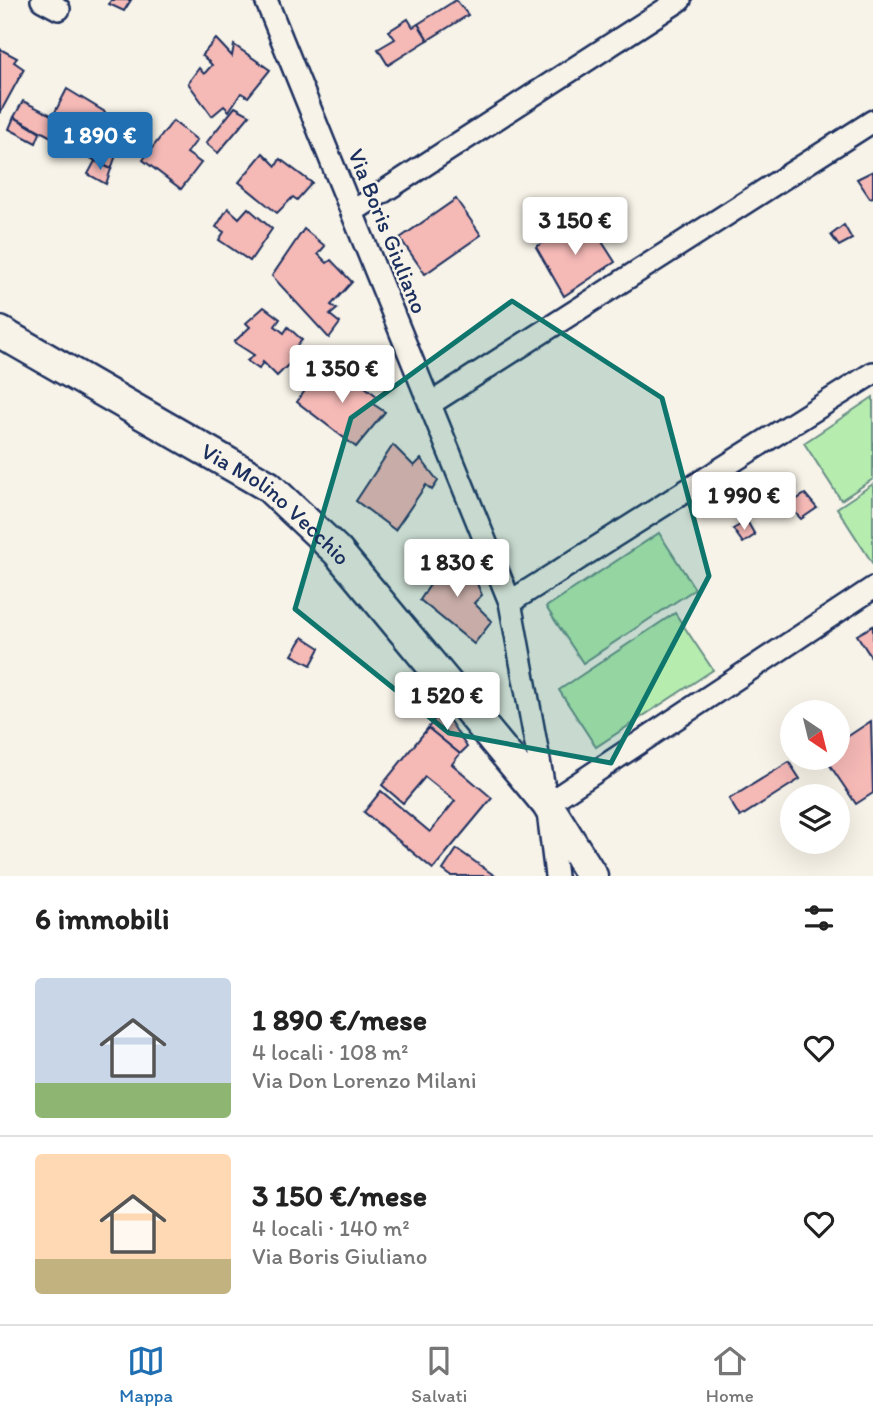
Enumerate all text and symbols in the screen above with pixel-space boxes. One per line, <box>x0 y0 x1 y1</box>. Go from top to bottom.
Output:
pin: 1 890 € <box>35 113 165 172</box>
text: 1 890 € <box>64 121 136 149</box>
street label: Via Boris Giuliano <box>342 144 434 318</box>
pin: 3 150 € <box>510 198 640 257</box>
text: 3 150 € <box>539 206 611 234</box>
pin: 1 350 € <box>277 346 407 405</box>
text: 1 350 € <box>306 354 378 382</box>
street label: Via Molino Vecchio <box>196 437 357 571</box>
pin: 1 990 € <box>679 472 809 532</box>
text: 1 990 € <box>708 481 780 509</box>
pin: 1 830 € <box>392 540 522 599</box>
text: 1 830 € <box>420 548 494 576</box>
pin: 1 520 € <box>382 672 512 732</box>
text: 1 520 € <box>411 681 483 709</box>
north arrow <box>780 700 850 770</box>
map controls <box>780 700 850 854</box>
button: layers <box>780 784 850 854</box>
icon: filters <box>800 899 838 937</box>
text: 6 immobili <box>35 900 169 937</box>
text: 1 890 €/mese <box>252 1001 427 1038</box>
icon: home <box>91 1006 175 1090</box>
icon: heart <box>800 1029 838 1067</box>
text: 4 locali · 108 m² <box>252 1038 408 1066</box>
text: Via Don Lorenzo Milani <box>252 1066 477 1094</box>
text: 3 150 €/mese <box>252 1177 427 1214</box>
icon: home <box>91 1182 175 1266</box>
icon: heart <box>800 1205 838 1243</box>
text: 4 locali · 140 m² <box>252 1214 410 1242</box>
text: Via Boris Giuliano <box>252 1242 428 1270</box>
tab: Mappa <box>119 1342 173 1407</box>
tab: Salvati <box>411 1342 467 1407</box>
tab: Home <box>706 1342 754 1407</box>

